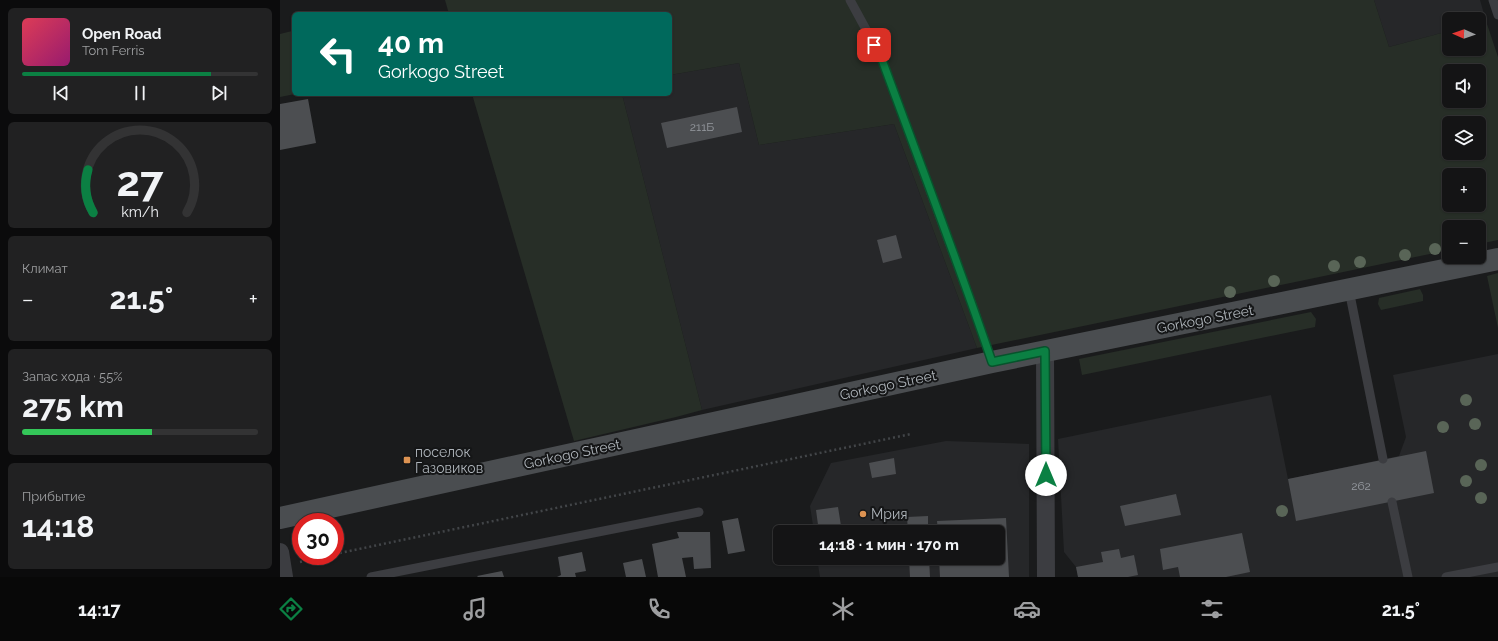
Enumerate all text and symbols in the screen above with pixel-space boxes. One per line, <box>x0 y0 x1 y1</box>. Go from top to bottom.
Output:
north arrow <box>1442 12 1486 56</box>
map controls <box>1442 12 1486 264</box>
text: Open Road <box>82 25 162 43</box>
text: 40 m <box>378 27 444 60</box>
icon: left <box>312 28 364 80</box>
pin <box>857 28 891 62</box>
icon: arrive <box>863 34 885 56</box>
text: Tom Ferris <box>82 43 145 58</box>
text: Gorkogo Street <box>378 61 504 82</box>
button: sound <box>1442 64 1486 108</box>
icon: previous <box>50 82 72 104</box>
icon: pause <box>129 82 151 104</box>
icon: next <box>208 82 230 104</box>
button: layers <box>1442 116 1486 160</box>
house number: 211Б <box>690 120 714 134</box>
text: 27 <box>117 156 164 205</box>
button: + <box>1442 168 1486 212</box>
text: km/h <box>121 203 159 219</box>
button: − <box>1442 220 1486 264</box>
text: Климат <box>22 261 68 276</box>
text: 21.5° <box>110 281 173 316</box>
text: − <box>22 286 34 312</box>
text: + <box>249 286 258 312</box>
street label: Gorkogo Street <box>1155 302 1255 336</box>
street label: Gorkogo Street <box>838 367 938 403</box>
text: Запас хода · 55% <box>22 369 123 384</box>
text: 275 km <box>22 389 124 424</box>
street label: Gorkogo Street <box>522 436 622 472</box>
place label: поселок Газовиков <box>415 444 483 476</box>
position arrow <box>1025 454 1067 496</box>
marker: поселок Газовиков <box>402 455 412 465</box>
house number: 262 <box>1351 479 1371 493</box>
text: Прибытие <box>22 489 85 504</box>
place label: Мрия <box>871 506 907 522</box>
text: 14:18 <box>22 509 94 544</box>
marker: Мрия <box>858 509 868 519</box>
speed limit sign: 30 <box>292 513 344 565</box>
text: 14:18 · 1 мин · 170 m <box>819 536 959 554</box>
icon: directions <box>277 595 305 623</box>
icon: music <box>461 595 489 623</box>
icon: phone <box>645 595 673 623</box>
icon: climate <box>829 595 857 623</box>
icon: car <box>1013 595 1041 623</box>
icon: filters <box>1198 595 1226 623</box>
text: 14:17 <box>78 599 121 620</box>
text: 21.5° <box>1382 599 1420 620</box>

